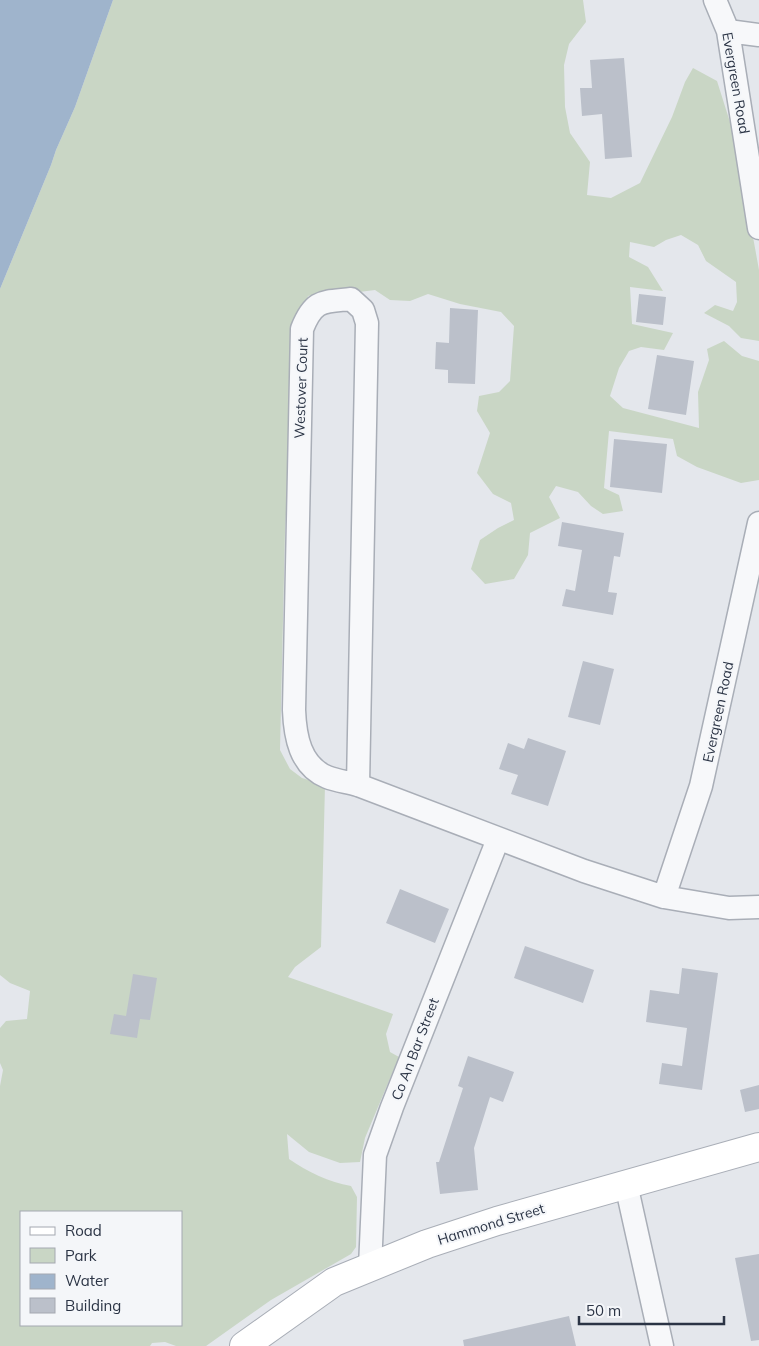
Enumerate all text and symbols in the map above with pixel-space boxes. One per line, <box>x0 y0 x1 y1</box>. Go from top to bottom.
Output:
street label: Evergreen Road <box>718 31 754 135</box>
street label: Westover Court <box>290 337 312 439</box>
street label: Evergreen Road <box>698 660 738 764</box>
street label: Co An Bar Street <box>387 995 443 1103</box>
street label: Hammond Street <box>435 1199 547 1249</box>
legend <box>20 1211 182 1326</box>
text: Road <box>65 1221 102 1240</box>
text: Park <box>65 1246 97 1265</box>
text: Water <box>65 1271 109 1290</box>
scale bar <box>579 1294 724 1326</box>
text: Building <box>65 1296 121 1315</box>
text: 50 m <box>586 1301 621 1320</box>

